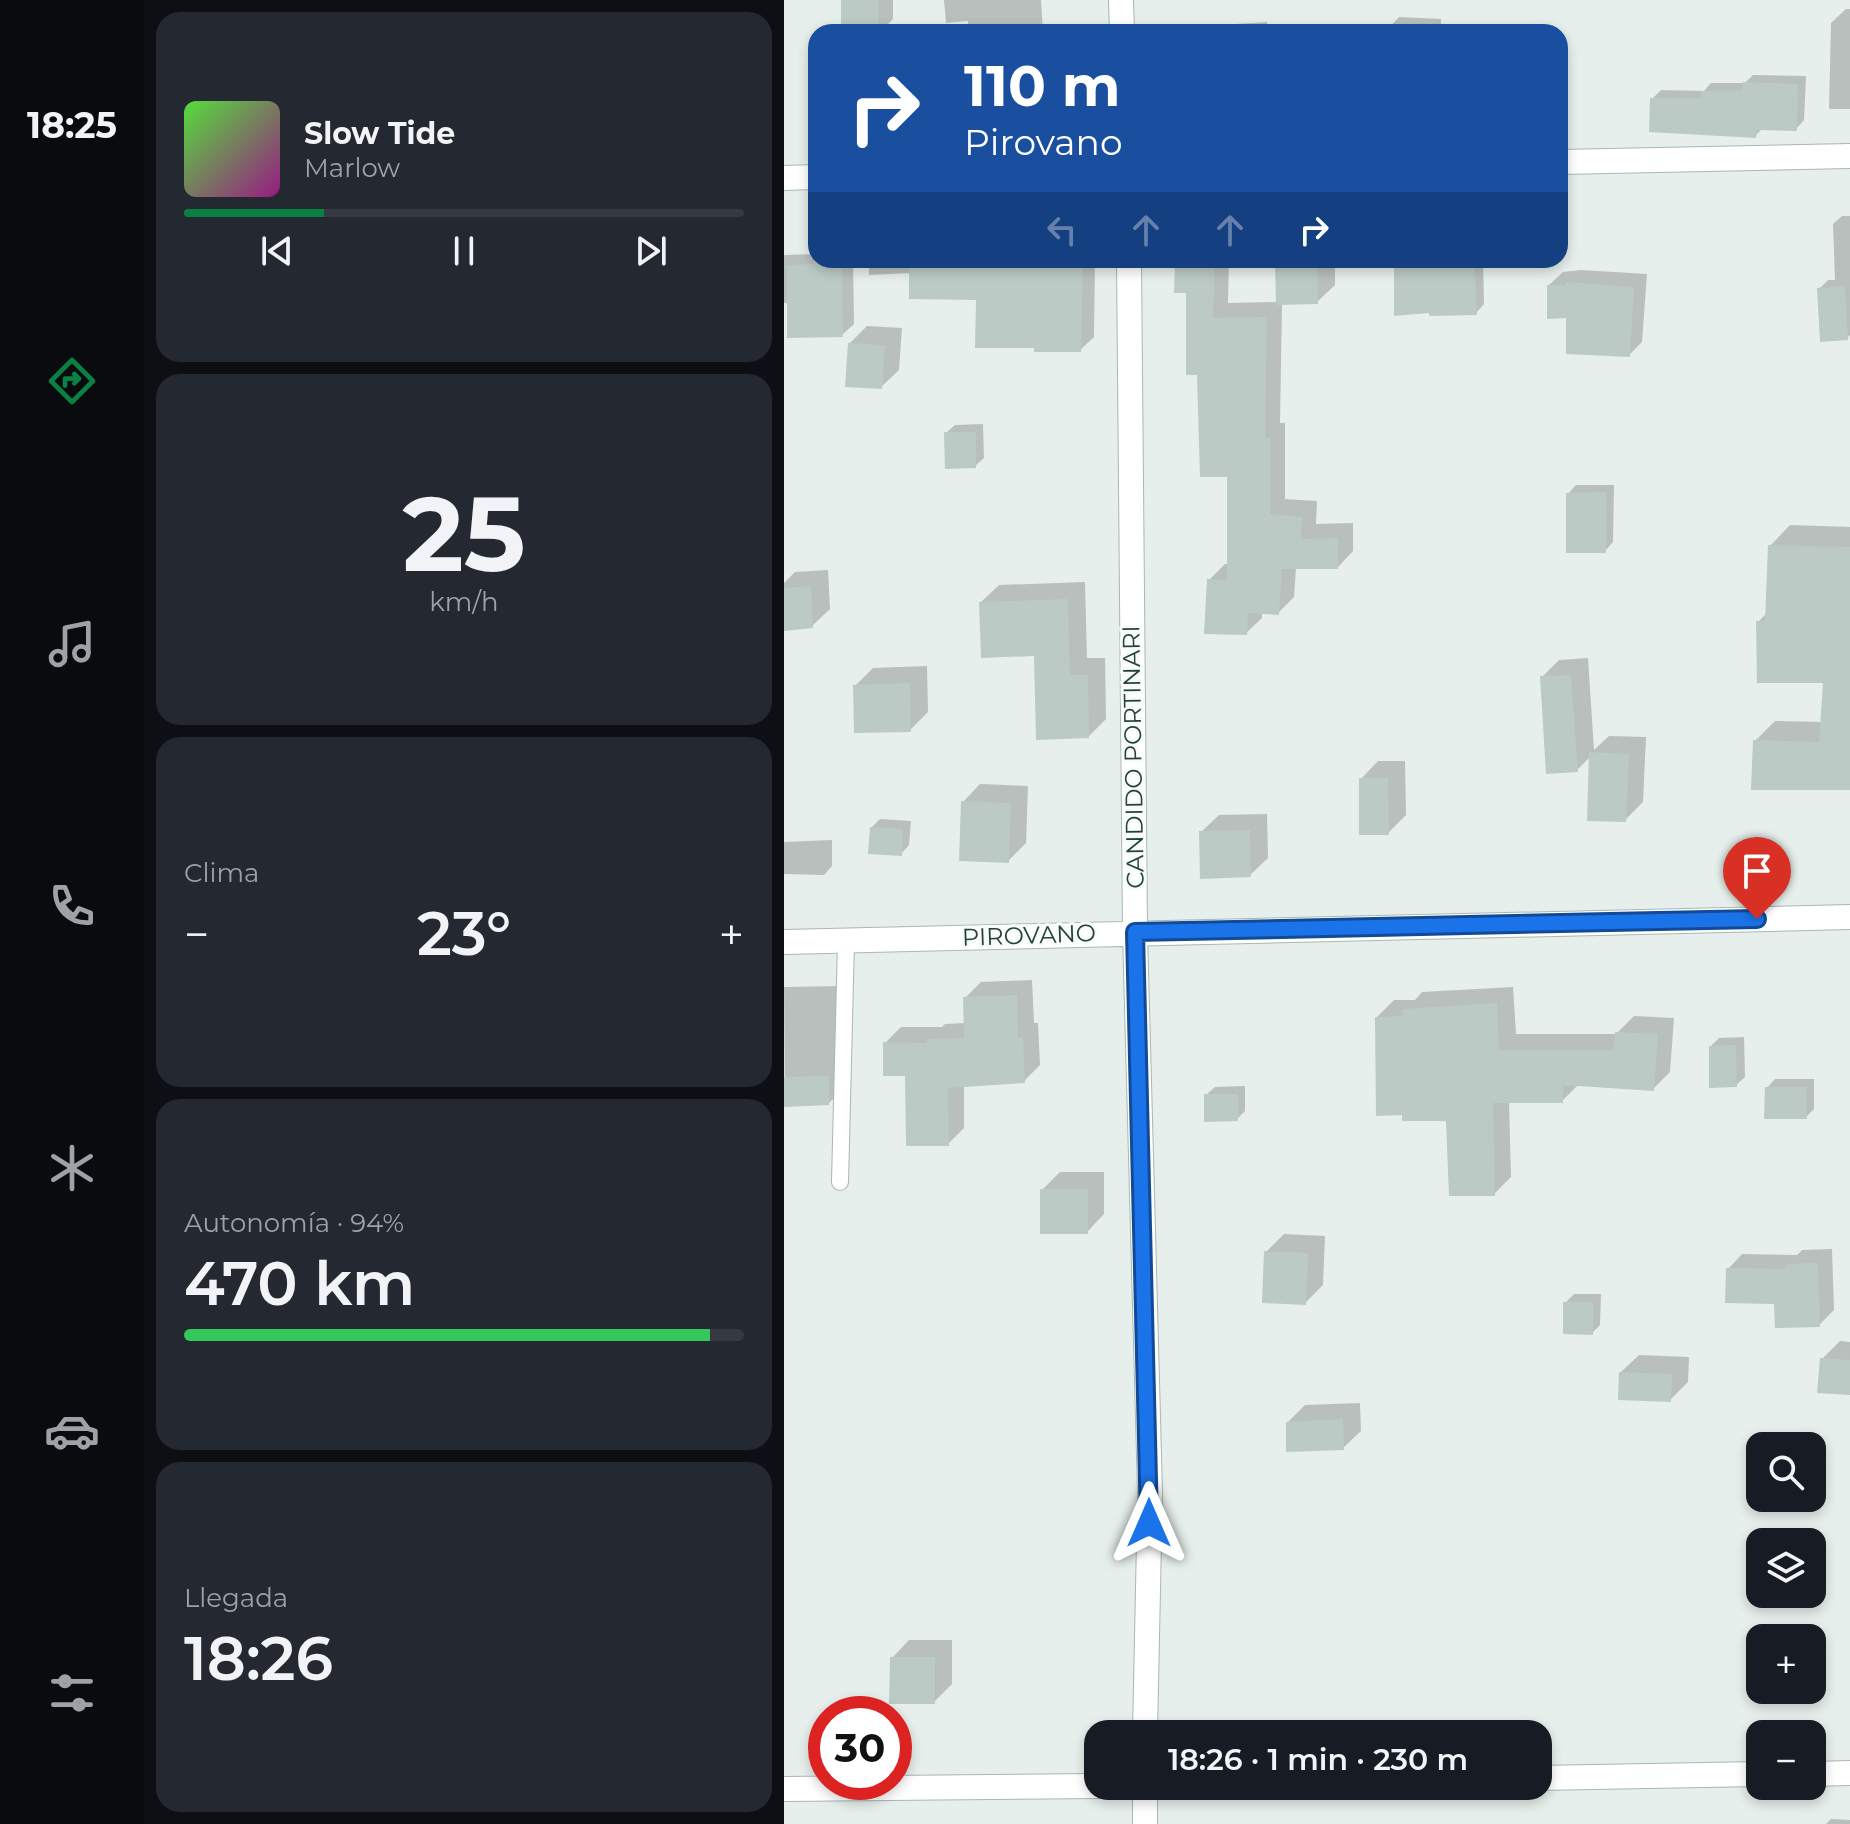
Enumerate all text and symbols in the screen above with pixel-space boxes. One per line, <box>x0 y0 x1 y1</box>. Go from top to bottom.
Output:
text: 110 m <box>964 52 1121 120</box>
icon: right <box>832 56 936 160</box>
text: 18:25 <box>27 103 117 147</box>
text: Slow Tide <box>304 115 455 152</box>
text: Pirovano <box>964 120 1123 164</box>
text: Marlow <box>304 152 400 184</box>
icon: left <box>1040 208 1084 252</box>
icon: ahead <box>1124 208 1168 252</box>
icon: ahead <box>1208 208 1252 252</box>
icon: right <box>1292 208 1336 252</box>
icon: previous <box>255 229 299 273</box>
icon: pause <box>442 229 486 273</box>
icon: next <box>629 229 673 273</box>
icon: directions <box>44 353 100 409</box>
text: 25 <box>402 470 526 597</box>
text: km/h <box>429 586 499 618</box>
icon: music <box>44 616 100 672</box>
street label: CANDIDO PORTINARI <box>1116 625 1150 889</box>
pin <box>1723 837 1791 919</box>
icon: arrive <box>1735 849 1779 893</box>
text: Clima <box>184 857 259 889</box>
icon: phone <box>44 878 100 934</box>
text: 23° <box>417 897 511 970</box>
text: − <box>184 907 209 961</box>
text: + <box>719 907 744 961</box>
street label: PIROVANO <box>962 918 1096 952</box>
icon: climate <box>44 1140 100 1196</box>
text: Autonomía · 94% <box>184 1207 404 1239</box>
text: 470 km <box>184 1247 415 1320</box>
icon: car <box>44 1403 100 1459</box>
map controls <box>1746 1432 1826 1800</box>
button: search <box>1746 1432 1826 1512</box>
position arrow <box>1107 1481 1191 1565</box>
button: layers <box>1746 1528 1826 1608</box>
text: Llegada <box>184 1582 288 1614</box>
text: 18:26 <box>184 1622 333 1695</box>
button: + <box>1746 1624 1826 1704</box>
icon: filters <box>44 1665 100 1721</box>
speed limit sign: 30 <box>808 1696 912 1800</box>
button: − <box>1746 1720 1826 1800</box>
text: 18:26 · 1 min · 230 m <box>1168 1741 1468 1778</box>

